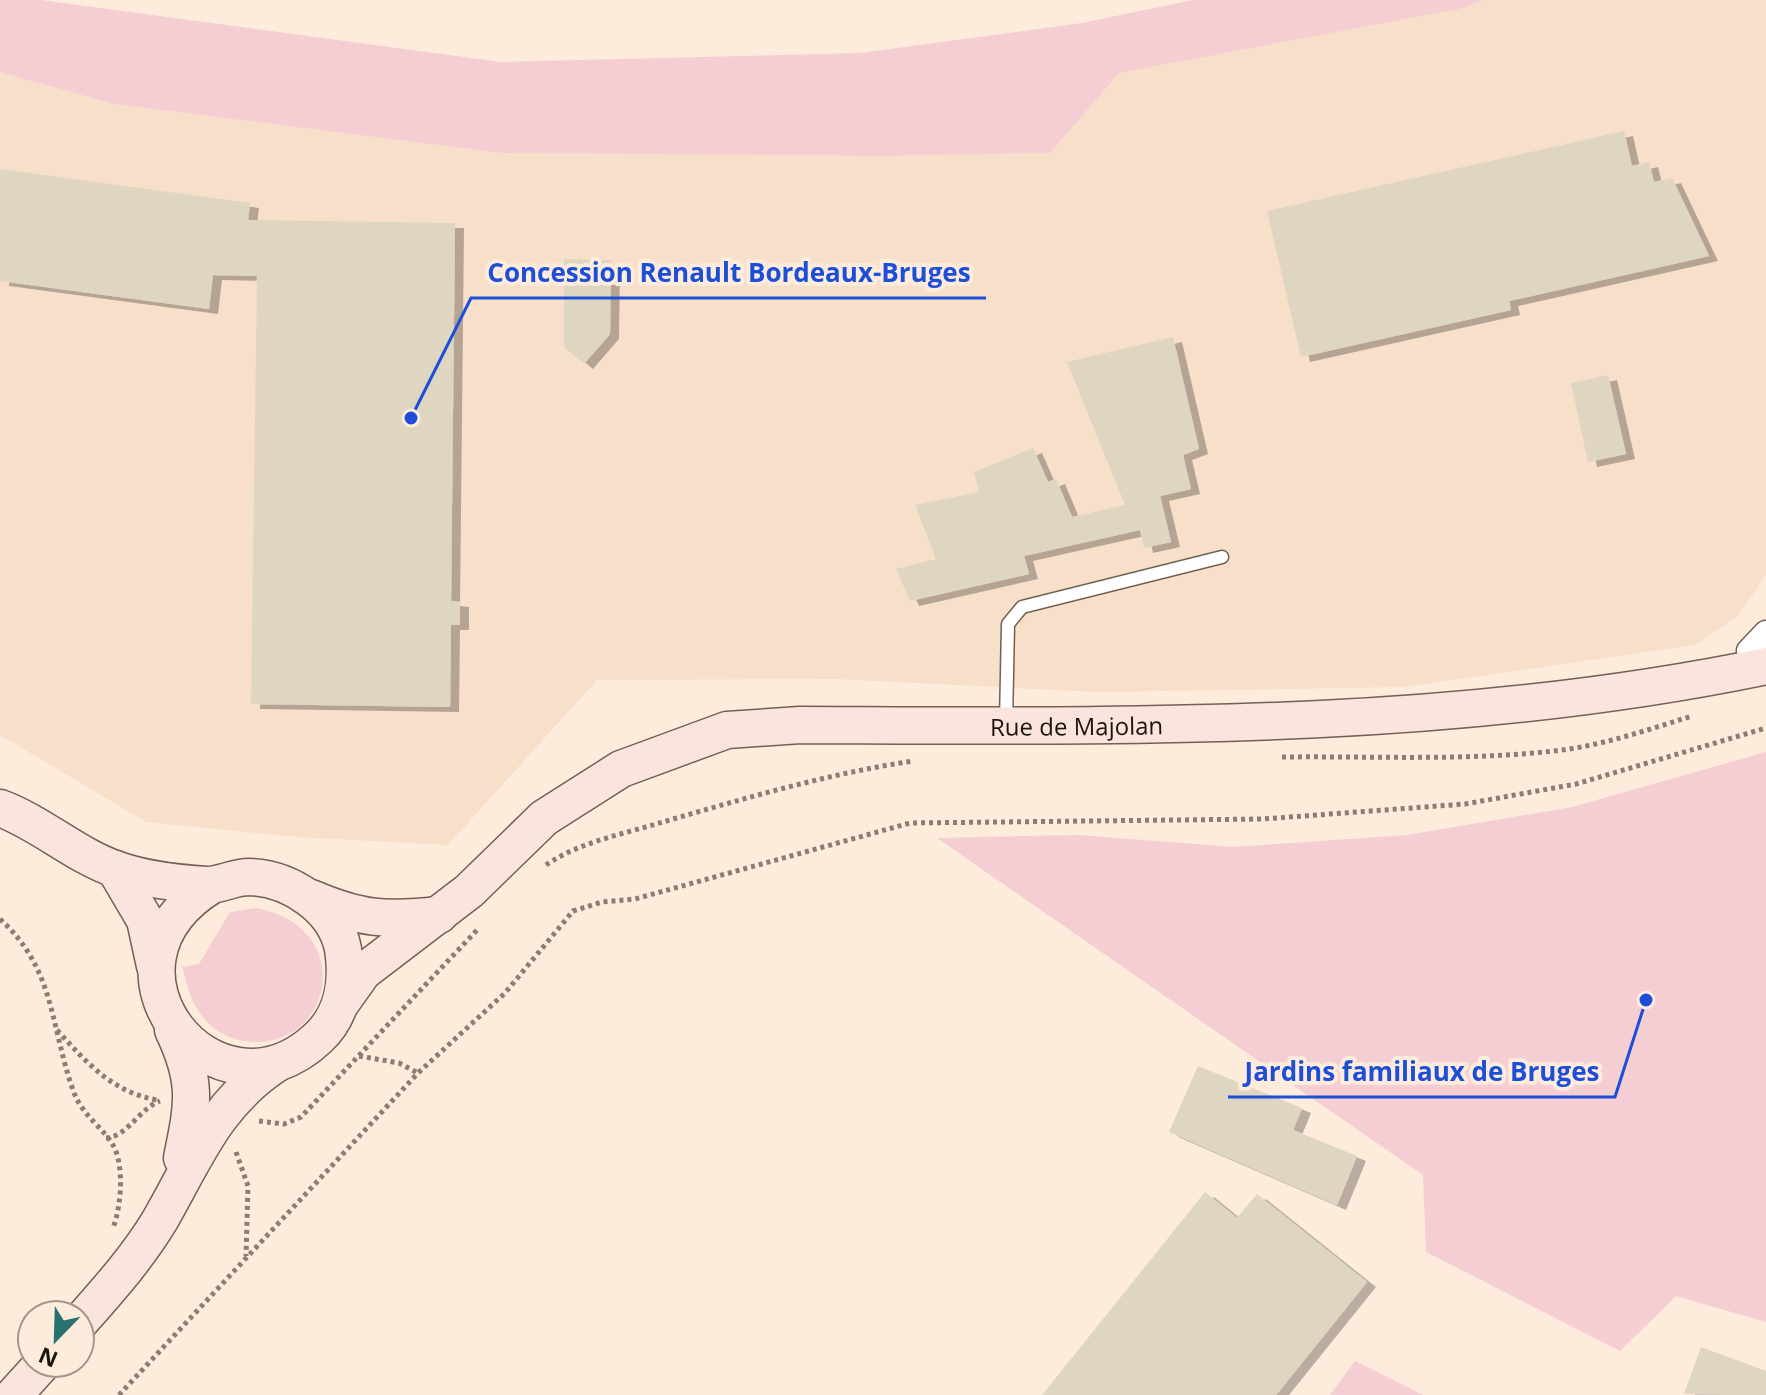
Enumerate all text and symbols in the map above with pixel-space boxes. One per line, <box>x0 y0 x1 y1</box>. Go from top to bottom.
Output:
callout: Concession Renault Bordeaux-Bruges <box>471 248 986 298</box>
text: Concession Renault Bordeaux-Bruges <box>487 254 971 290</box>
street label: Rue de Majolan <box>990 708 1163 742</box>
callout: Jardins familiaux de Bruges <box>1228 1047 1615 1097</box>
text: Jardins familiaux de Bruges <box>1243 1053 1599 1089</box>
north arrow <box>16 1299 96 1379</box>
text: N <box>34 1341 62 1376</box>

